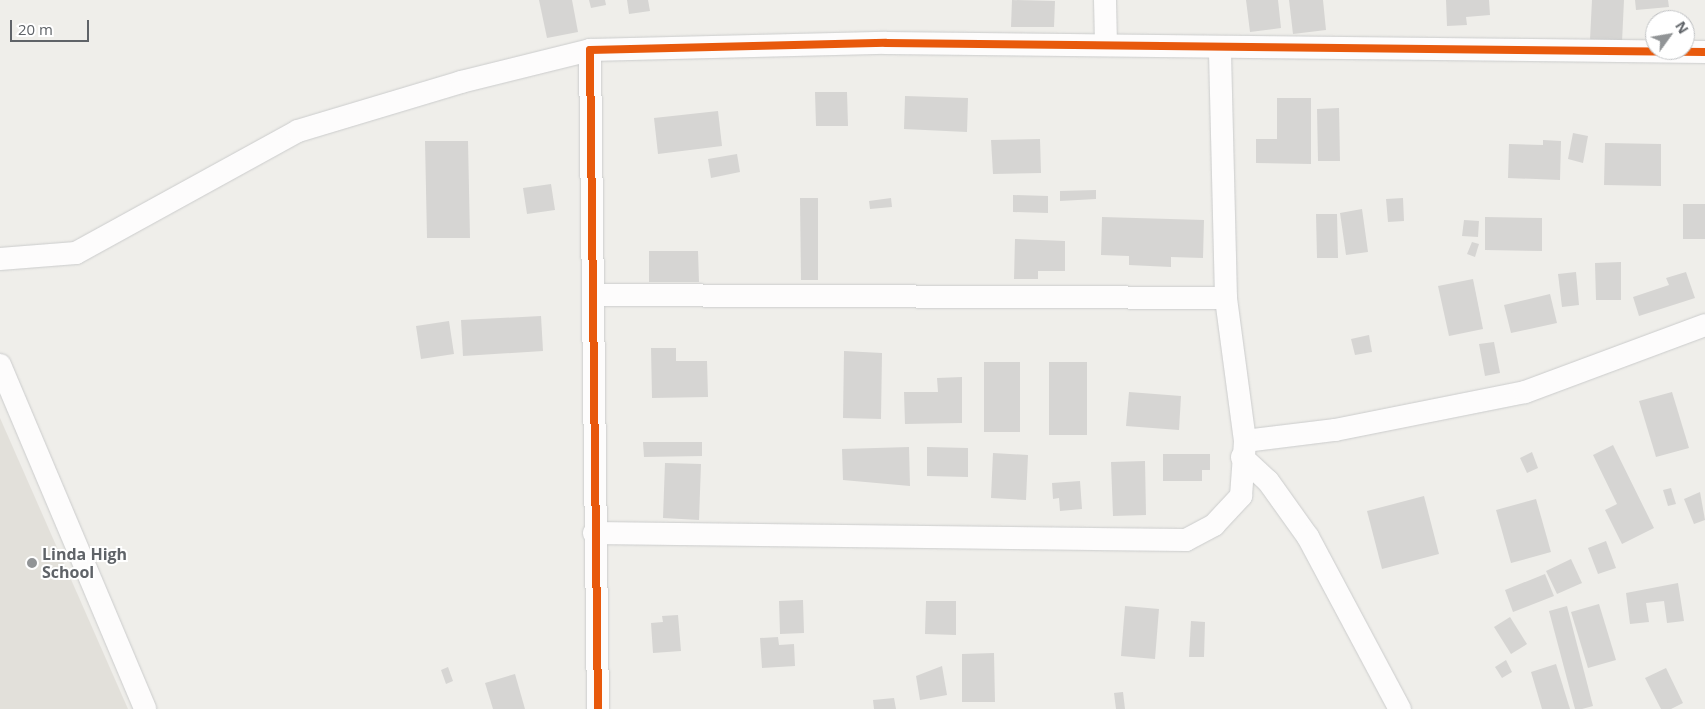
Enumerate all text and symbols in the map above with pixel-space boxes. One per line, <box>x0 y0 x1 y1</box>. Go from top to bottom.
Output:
scale bar <box>12 10 91 42</box>
north arrow <box>1645 10 1695 60</box>
text: N <box>1671 17 1693 37</box>
text: 20 m <box>18 19 53 39</box>
place label: Linda High School <box>42 544 127 582</box>
marker: Linda High School <box>26 557 38 569</box>

